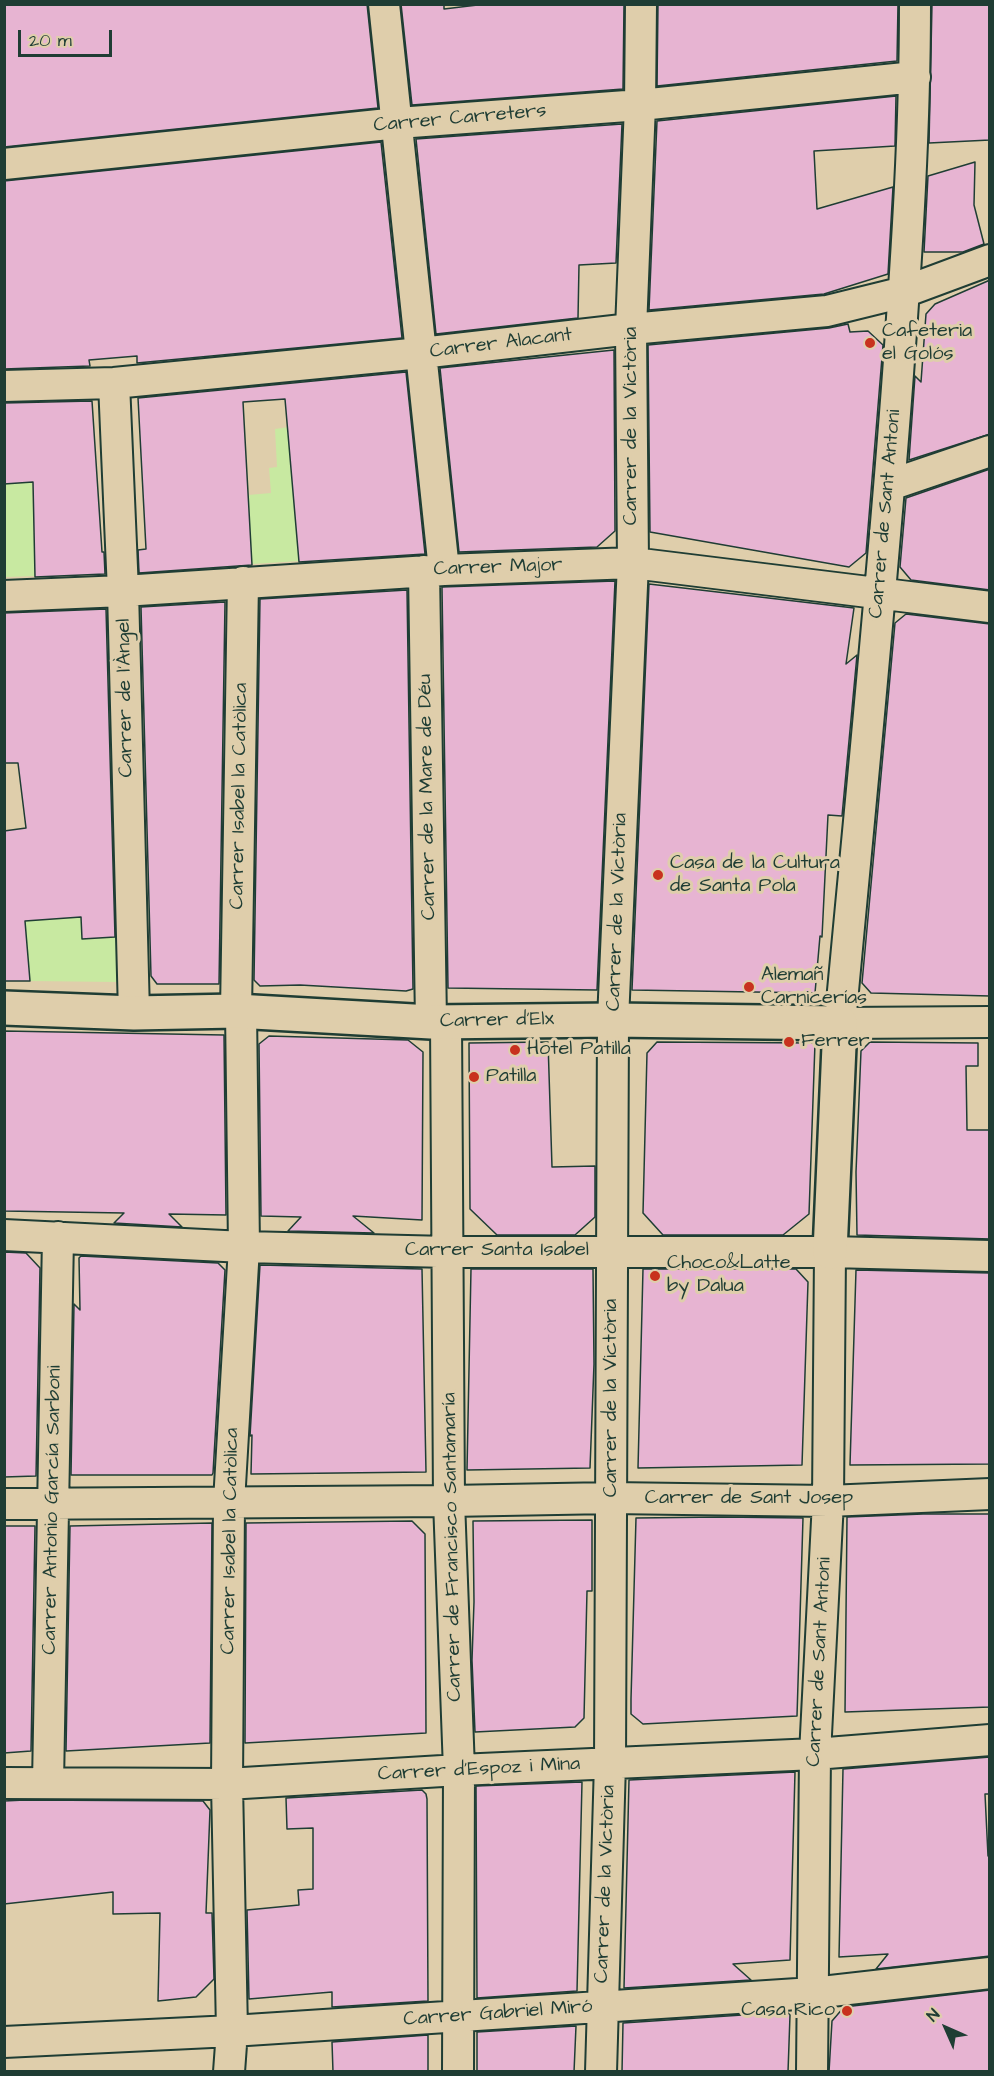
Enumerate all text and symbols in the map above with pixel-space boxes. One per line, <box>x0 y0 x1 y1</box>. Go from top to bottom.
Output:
scale bar <box>21 18 116 56</box>
text: 20 m <box>29 28 72 53</box>
street label: Carrer Carreters <box>373 99 547 139</box>
place label: Cafeteria el Golós <box>882 320 972 367</box>
street label: Carrer Alacant <box>428 323 574 365</box>
street label: Carrer de la Victòria <box>620 327 644 525</box>
marker: Cafeteria el Golós <box>863 336 877 350</box>
street label: Carrer de Sant Antoni <box>865 409 907 619</box>
street label: Carrer Major <box>433 554 563 582</box>
street label: Carrer de l'Àngel <box>113 618 139 778</box>
street label: Carrer de la Mare de Déu <box>414 674 442 920</box>
street label: Carrer Isabel la Catòlica <box>226 682 254 910</box>
street label: Carrer de la Victòria <box>603 812 633 1012</box>
place label: Casa de la Cultura de Santa Pola <box>670 852 840 899</box>
marker: Casa de la Cultura de Santa Pola <box>651 868 665 882</box>
place label: Alemañ Carnicerías <box>761 964 867 1011</box>
marker: Alemañ Carnicerías <box>742 980 756 994</box>
street label: Carrer d'Elx <box>440 1008 554 1034</box>
place label: Ferrer <box>801 1030 870 1054</box>
marker: Ferrer <box>782 1035 796 1049</box>
place label: Hotel Patilla <box>527 1038 631 1062</box>
marker: Hotel Patilla <box>508 1043 522 1057</box>
place label: Patilla <box>486 1065 537 1089</box>
marker: Patilla <box>467 1070 481 1084</box>
street label: Carrer Santa Isabel <box>405 1239 589 1263</box>
place label: Choco&Latte by Dalua <box>667 1252 791 1299</box>
marker: Choco&Latte by Dalua <box>648 1269 662 1283</box>
street label: Carrer de la Victòria <box>600 1299 624 1497</box>
street label: Carrer Antonio García Sarboni <box>38 1365 68 1655</box>
street label: Carrer de Francisco Santamaría <box>438 1392 468 1702</box>
street label: Carrer Isabel la Catòlica <box>217 1427 245 1655</box>
street label: Carrer de Sant Josep <box>645 1487 853 1511</box>
street label: Carrer de Sant Antoni <box>803 1557 837 1767</box>
street label: Carrer d'Espoz i Mina <box>377 1753 581 1787</box>
street label: Carrer de la Victòria <box>591 1784 621 1984</box>
street label: Carrer Gabriel Miró <box>403 1995 593 2033</box>
north arrow <box>916 1998 976 2058</box>
place label: Casa Rico <box>741 1999 835 2023</box>
marker: Casa Rico <box>840 2004 854 2018</box>
text: N <box>922 2004 945 2027</box>

